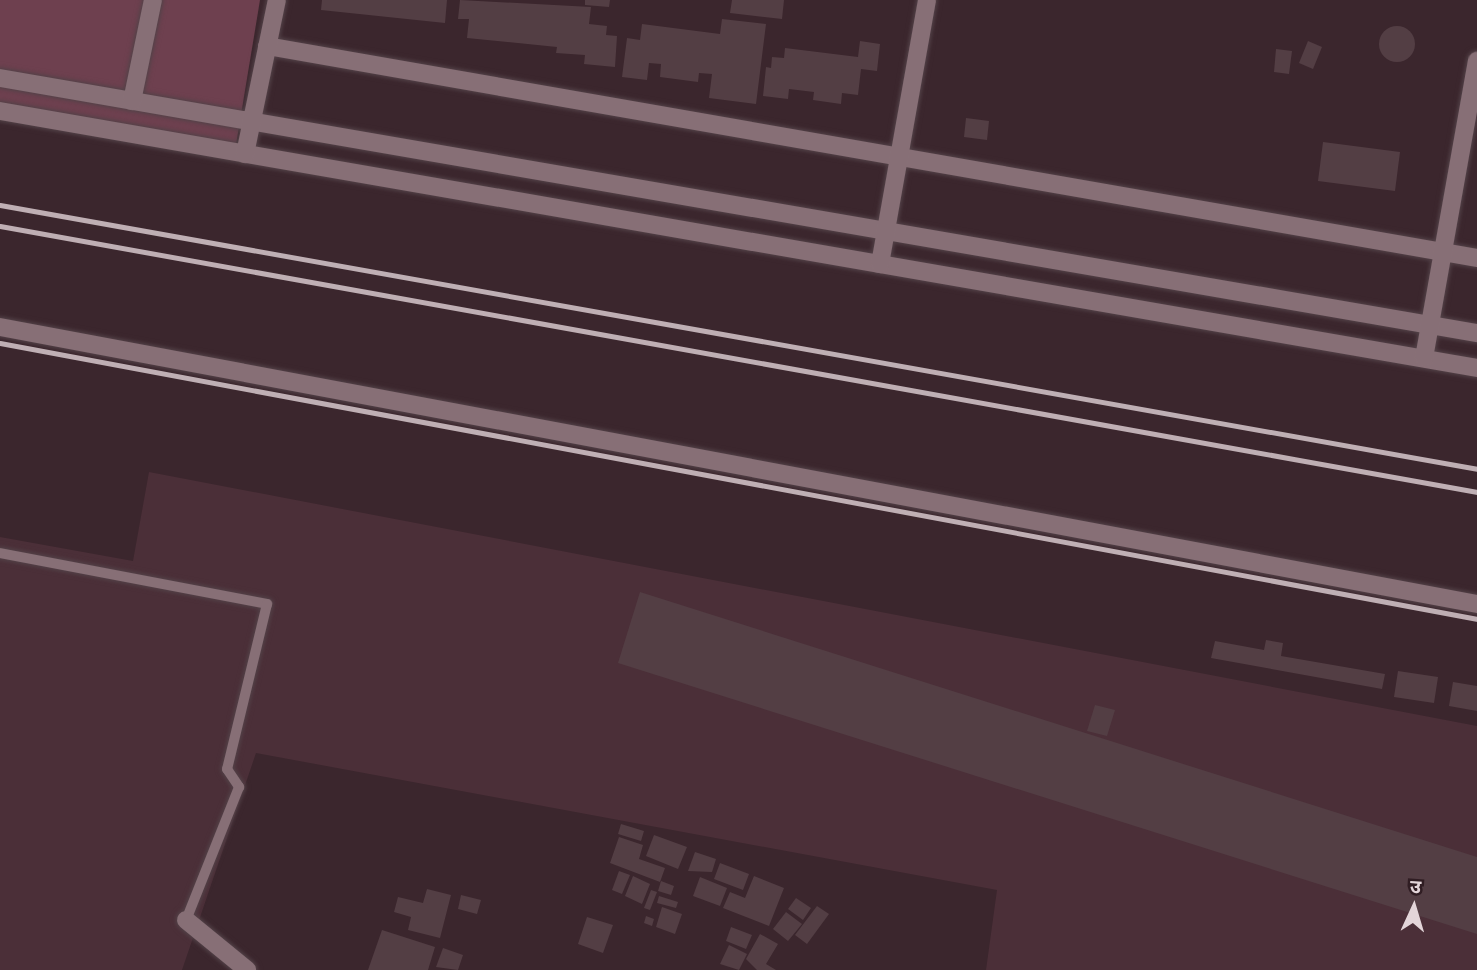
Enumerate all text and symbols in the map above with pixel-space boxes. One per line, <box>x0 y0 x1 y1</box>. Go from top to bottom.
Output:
north arrow <box>1379 872 1449 942</box>
text: उ <box>1409 874 1422 898</box>

